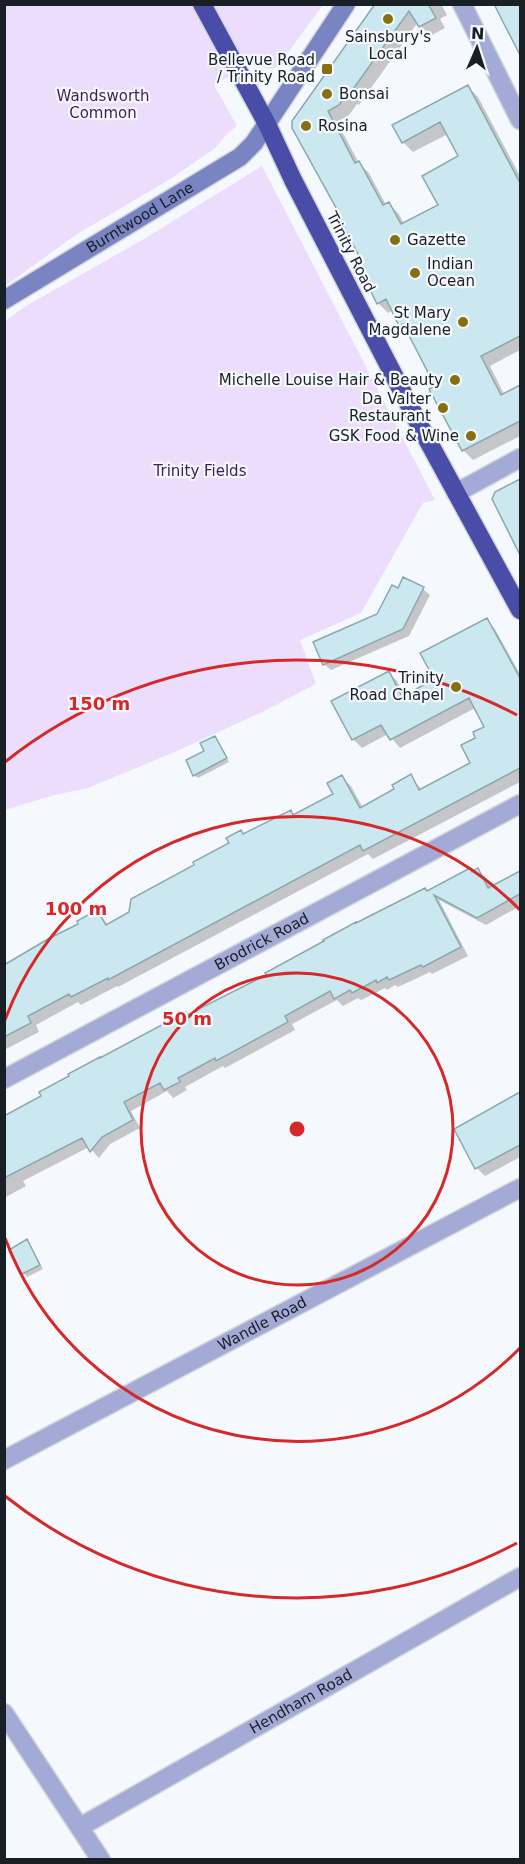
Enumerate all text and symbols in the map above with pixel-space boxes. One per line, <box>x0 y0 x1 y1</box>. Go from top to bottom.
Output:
marker: Sainsbury's Local <box>381 12 395 26</box>
north arrow <box>447 18 507 78</box>
text: N <box>471 24 485 43</box>
place label: Sainsbury's Local <box>345 28 431 63</box>
place label: Bellevue Road / Trinity Road <box>208 51 315 86</box>
marker: Bellevue Road / Trinity Road <box>320 62 334 76</box>
place label: Bonsai <box>339 85 389 103</box>
park label: Wandsworth Common <box>57 87 149 122</box>
marker: Bonsai <box>320 87 334 101</box>
place label: Rosina <box>318 117 368 135</box>
marker: Rosina <box>299 119 313 133</box>
street label: Burntwood Lane <box>83 178 197 257</box>
street label: Trinity Road <box>323 208 379 295</box>
place label: Gazette <box>407 231 466 249</box>
marker: Gazette <box>388 233 402 247</box>
place label: Indian Ocean <box>427 255 475 290</box>
marker: Indian Ocean <box>408 266 422 280</box>
place label: St Mary Magdalene <box>369 304 451 339</box>
marker: St Mary Magdalene <box>456 315 470 329</box>
place label: Michelle Louise Hair & Beauty <box>219 371 443 389</box>
marker: Michelle Louise Hair & Beauty <box>448 373 462 387</box>
place label: Da Valter Restaurant <box>349 390 432 425</box>
marker: Da Valter Restaurant <box>436 401 450 415</box>
place label: GSK Food & Wine <box>329 427 459 445</box>
marker: GSK Food & Wine <box>464 429 478 443</box>
park label: Trinity Fields <box>153 462 247 480</box>
place label: Trinity Road Chapel <box>350 669 444 704</box>
marker: Trinity Road Chapel <box>449 680 463 694</box>
text: 150 m <box>68 693 130 714</box>
text: 100 m <box>45 898 107 919</box>
street label: Brodrick Road <box>211 909 312 974</box>
text: 50 m <box>162 1008 212 1029</box>
centre of rings <box>287 1119 307 1139</box>
street label: Wandle Road <box>215 1293 310 1355</box>
street label: Hendham Road <box>246 1665 355 1738</box>

